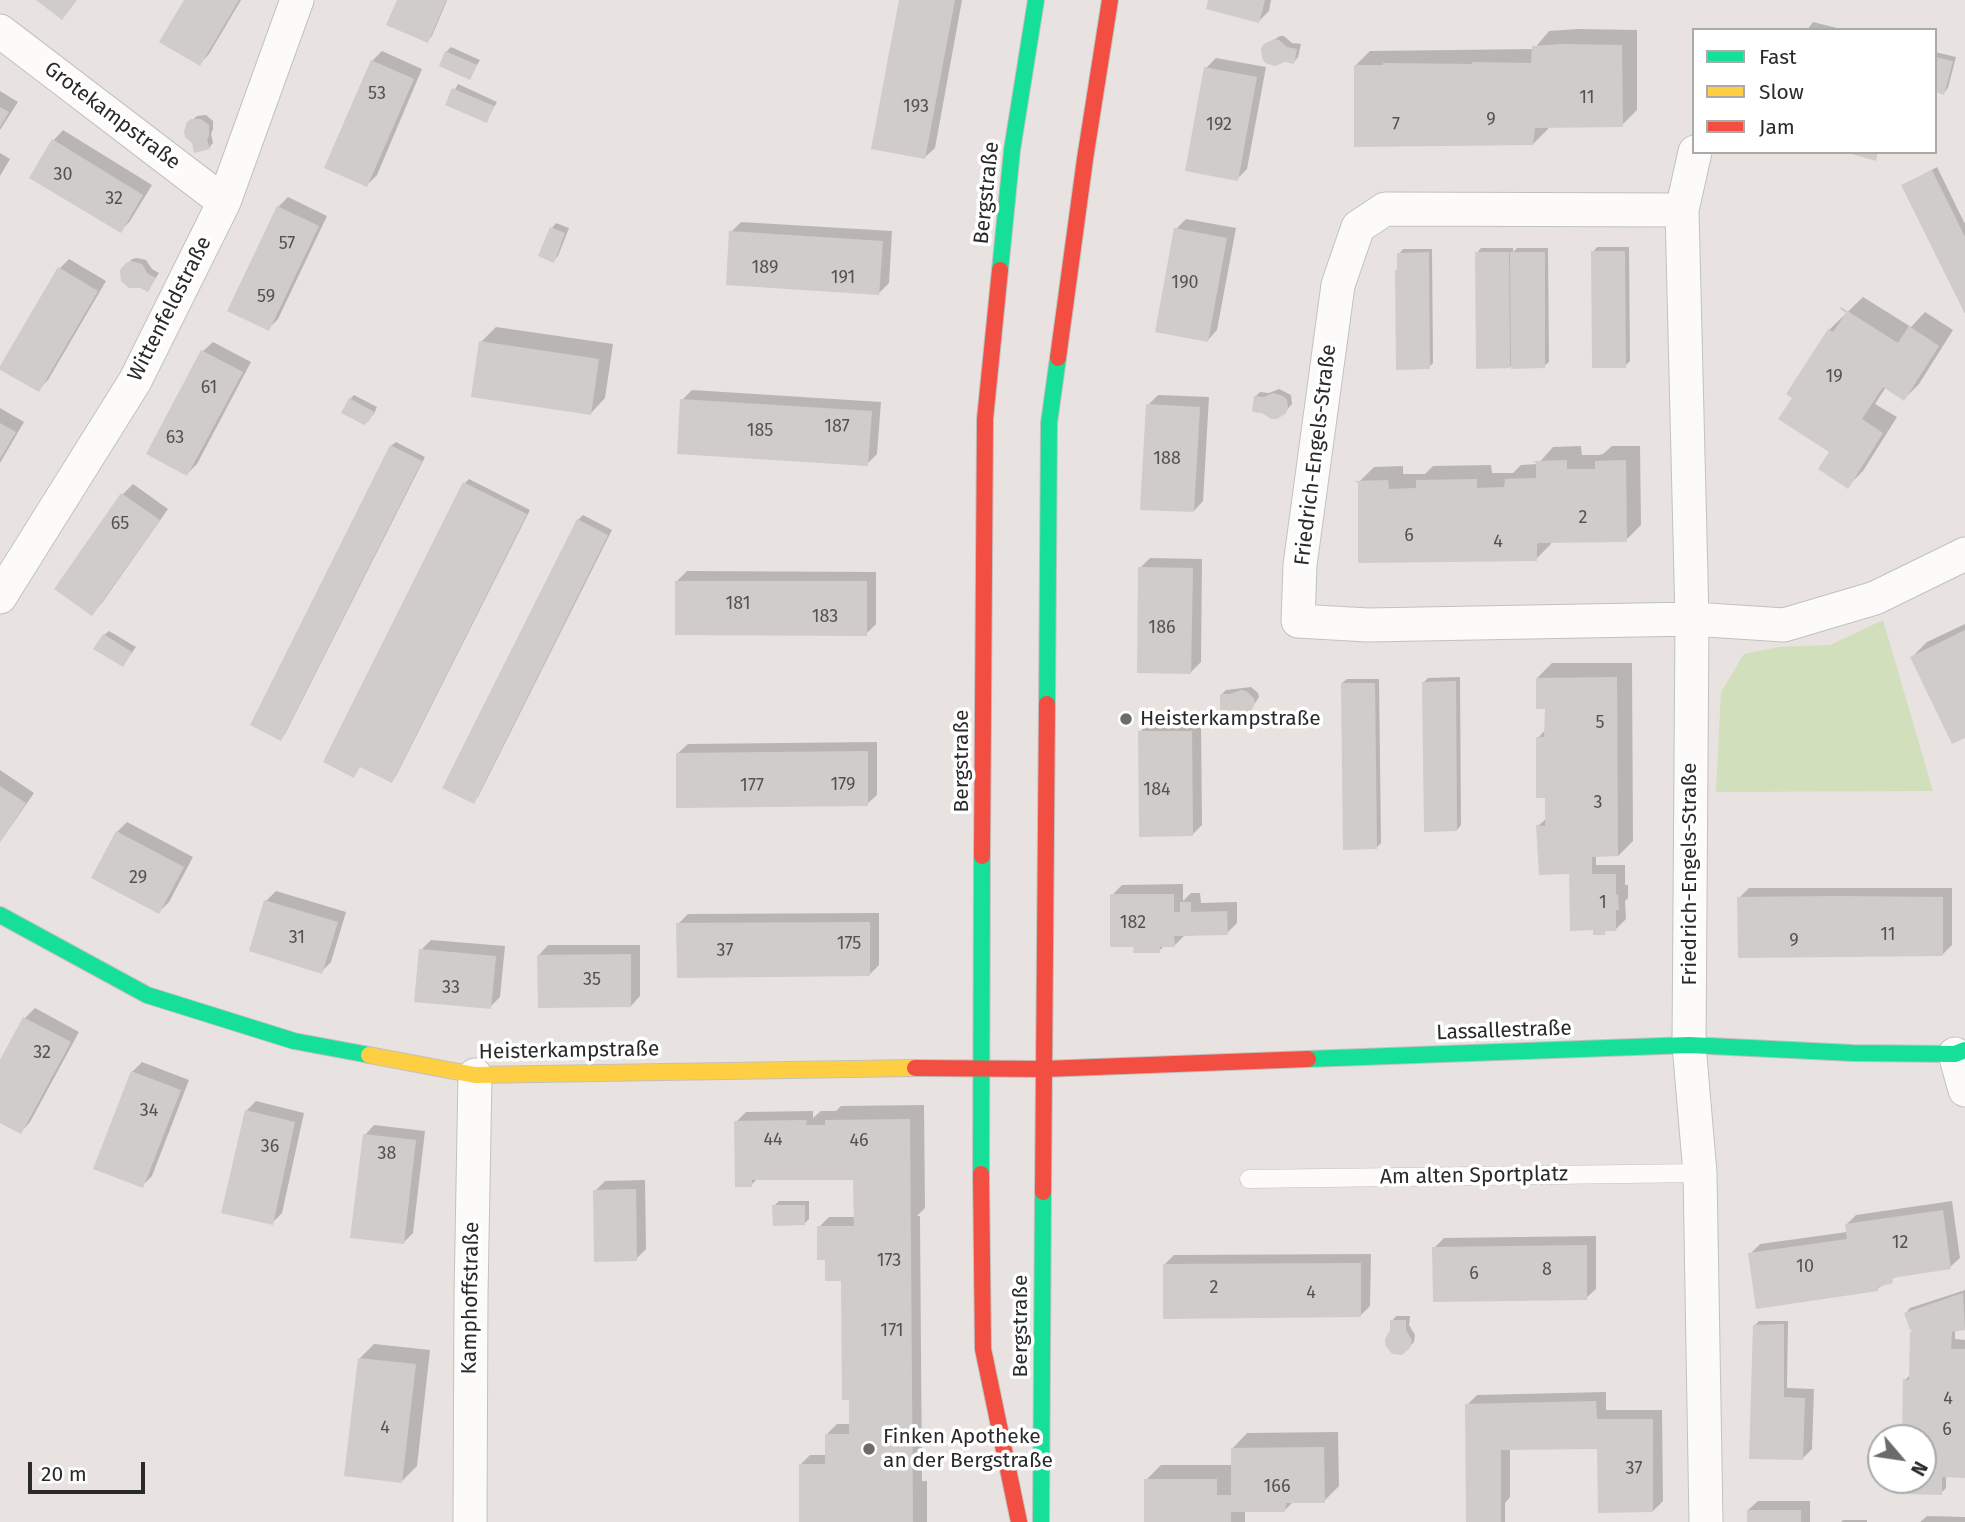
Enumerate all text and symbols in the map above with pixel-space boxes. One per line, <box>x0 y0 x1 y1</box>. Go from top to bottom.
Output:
legend <box>1692 28 1937 154</box>
text: Fast <box>1759 44 1797 70</box>
street label: Grotekampstraße <box>39 57 185 175</box>
text: Slow <box>1759 79 1804 105</box>
house number: 53 <box>368 83 386 105</box>
house number: 11 <box>1579 87 1595 109</box>
house number: 193 <box>903 96 929 118</box>
house number: 9 <box>1486 109 1496 131</box>
house number: 192 <box>1206 114 1232 136</box>
house number: 7 <box>1392 114 1400 136</box>
text: Jam <box>1759 114 1795 140</box>
street label: Bergstraße <box>969 141 1005 245</box>
house number: 30 <box>53 164 73 186</box>
house number: 32 <box>105 188 123 210</box>
street label: Wittenfeldstraße <box>123 233 217 385</box>
house number: 57 <box>279 233 295 255</box>
house number: 189 <box>752 257 778 279</box>
house number: 191 <box>831 267 855 289</box>
house number: 190 <box>1171 272 1199 294</box>
house number: 59 <box>257 286 275 308</box>
street label: Friedrich-Engels-Straße <box>1290 343 1342 567</box>
house number: 19 <box>1825 366 1843 388</box>
house number: 61 <box>201 377 217 399</box>
house number: 187 <box>824 416 850 438</box>
house number: 185 <box>747 420 773 442</box>
house number: 63 <box>166 427 184 449</box>
house number: 188 <box>1153 448 1181 470</box>
house number: 2 <box>1579 507 1587 529</box>
house number: 65 <box>111 513 129 535</box>
house number: 6 <box>1404 525 1414 547</box>
house number: 4 <box>1493 531 1503 553</box>
house number: 181 <box>726 593 750 615</box>
house number: 183 <box>812 606 838 628</box>
house number: 186 <box>1148 617 1176 639</box>
place label: Heisterkampstraße <box>1140 706 1321 732</box>
street label: Bergstraße <box>949 710 975 812</box>
marker: Heisterkampstraße <box>1118 711 1134 727</box>
house number: 5 <box>1595 712 1605 734</box>
street label: Friedrich-Engels-Straße <box>1677 763 1703 985</box>
house number: 179 <box>831 774 855 796</box>
house number: 177 <box>740 775 764 797</box>
house number: 184 <box>1143 779 1171 801</box>
house number: 3 <box>1594 792 1602 814</box>
house number: 29 <box>129 867 147 889</box>
house number: 1 <box>1599 892 1607 914</box>
house number: 182 <box>1120 912 1146 934</box>
house number: 11 <box>1880 924 1896 946</box>
house number: 31 <box>289 927 305 949</box>
house number: 9 <box>1789 930 1799 952</box>
house number: 175 <box>837 933 861 955</box>
house number: 37 <box>717 940 733 962</box>
house number: 35 <box>583 969 601 991</box>
house number: 33 <box>442 977 460 999</box>
street label: Lassallestraße <box>1436 1016 1572 1046</box>
street label: Heisterkampstraße <box>478 1037 660 1065</box>
house number: 32 <box>33 1042 51 1064</box>
house number: 34 <box>140 1100 158 1122</box>
house number: 44 <box>763 1129 783 1151</box>
house number: 46 <box>849 1130 869 1152</box>
house number: 36 <box>261 1136 279 1158</box>
house number: 38 <box>378 1143 396 1165</box>
street label: Am alten Sportplatz <box>1380 1162 1568 1190</box>
street label: Kamphoffstraße <box>457 1221 485 1375</box>
house number: 12 <box>1892 1232 1908 1254</box>
house number: 173 <box>877 1250 901 1272</box>
house number: 10 <box>1796 1256 1814 1278</box>
house number: 8 <box>1542 1259 1552 1281</box>
house number: 6 <box>1469 1263 1479 1285</box>
street label: Bergstraße <box>1008 1275 1034 1377</box>
house number: 2 <box>1210 1277 1218 1299</box>
house number: 4 <box>1306 1282 1316 1304</box>
house number: 171 <box>880 1320 904 1342</box>
house number: 4 <box>1943 1388 1953 1410</box>
house number: 4 <box>380 1417 390 1439</box>
house number: 6 <box>1942 1419 1952 1441</box>
place label: Finken Apotheke an der Bergstraße <box>883 1424 1053 1474</box>
north arrow <box>1867 1424 1937 1494</box>
marker: Finken Apotheke an der Bergstraße <box>861 1441 877 1457</box>
scale bar <box>32 1448 149 1492</box>
text: N <box>1906 1457 1932 1480</box>
house number: 37 <box>1626 1458 1642 1480</box>
text: 20 m <box>41 1461 87 1487</box>
house number: 166 <box>1264 1476 1290 1498</box>

